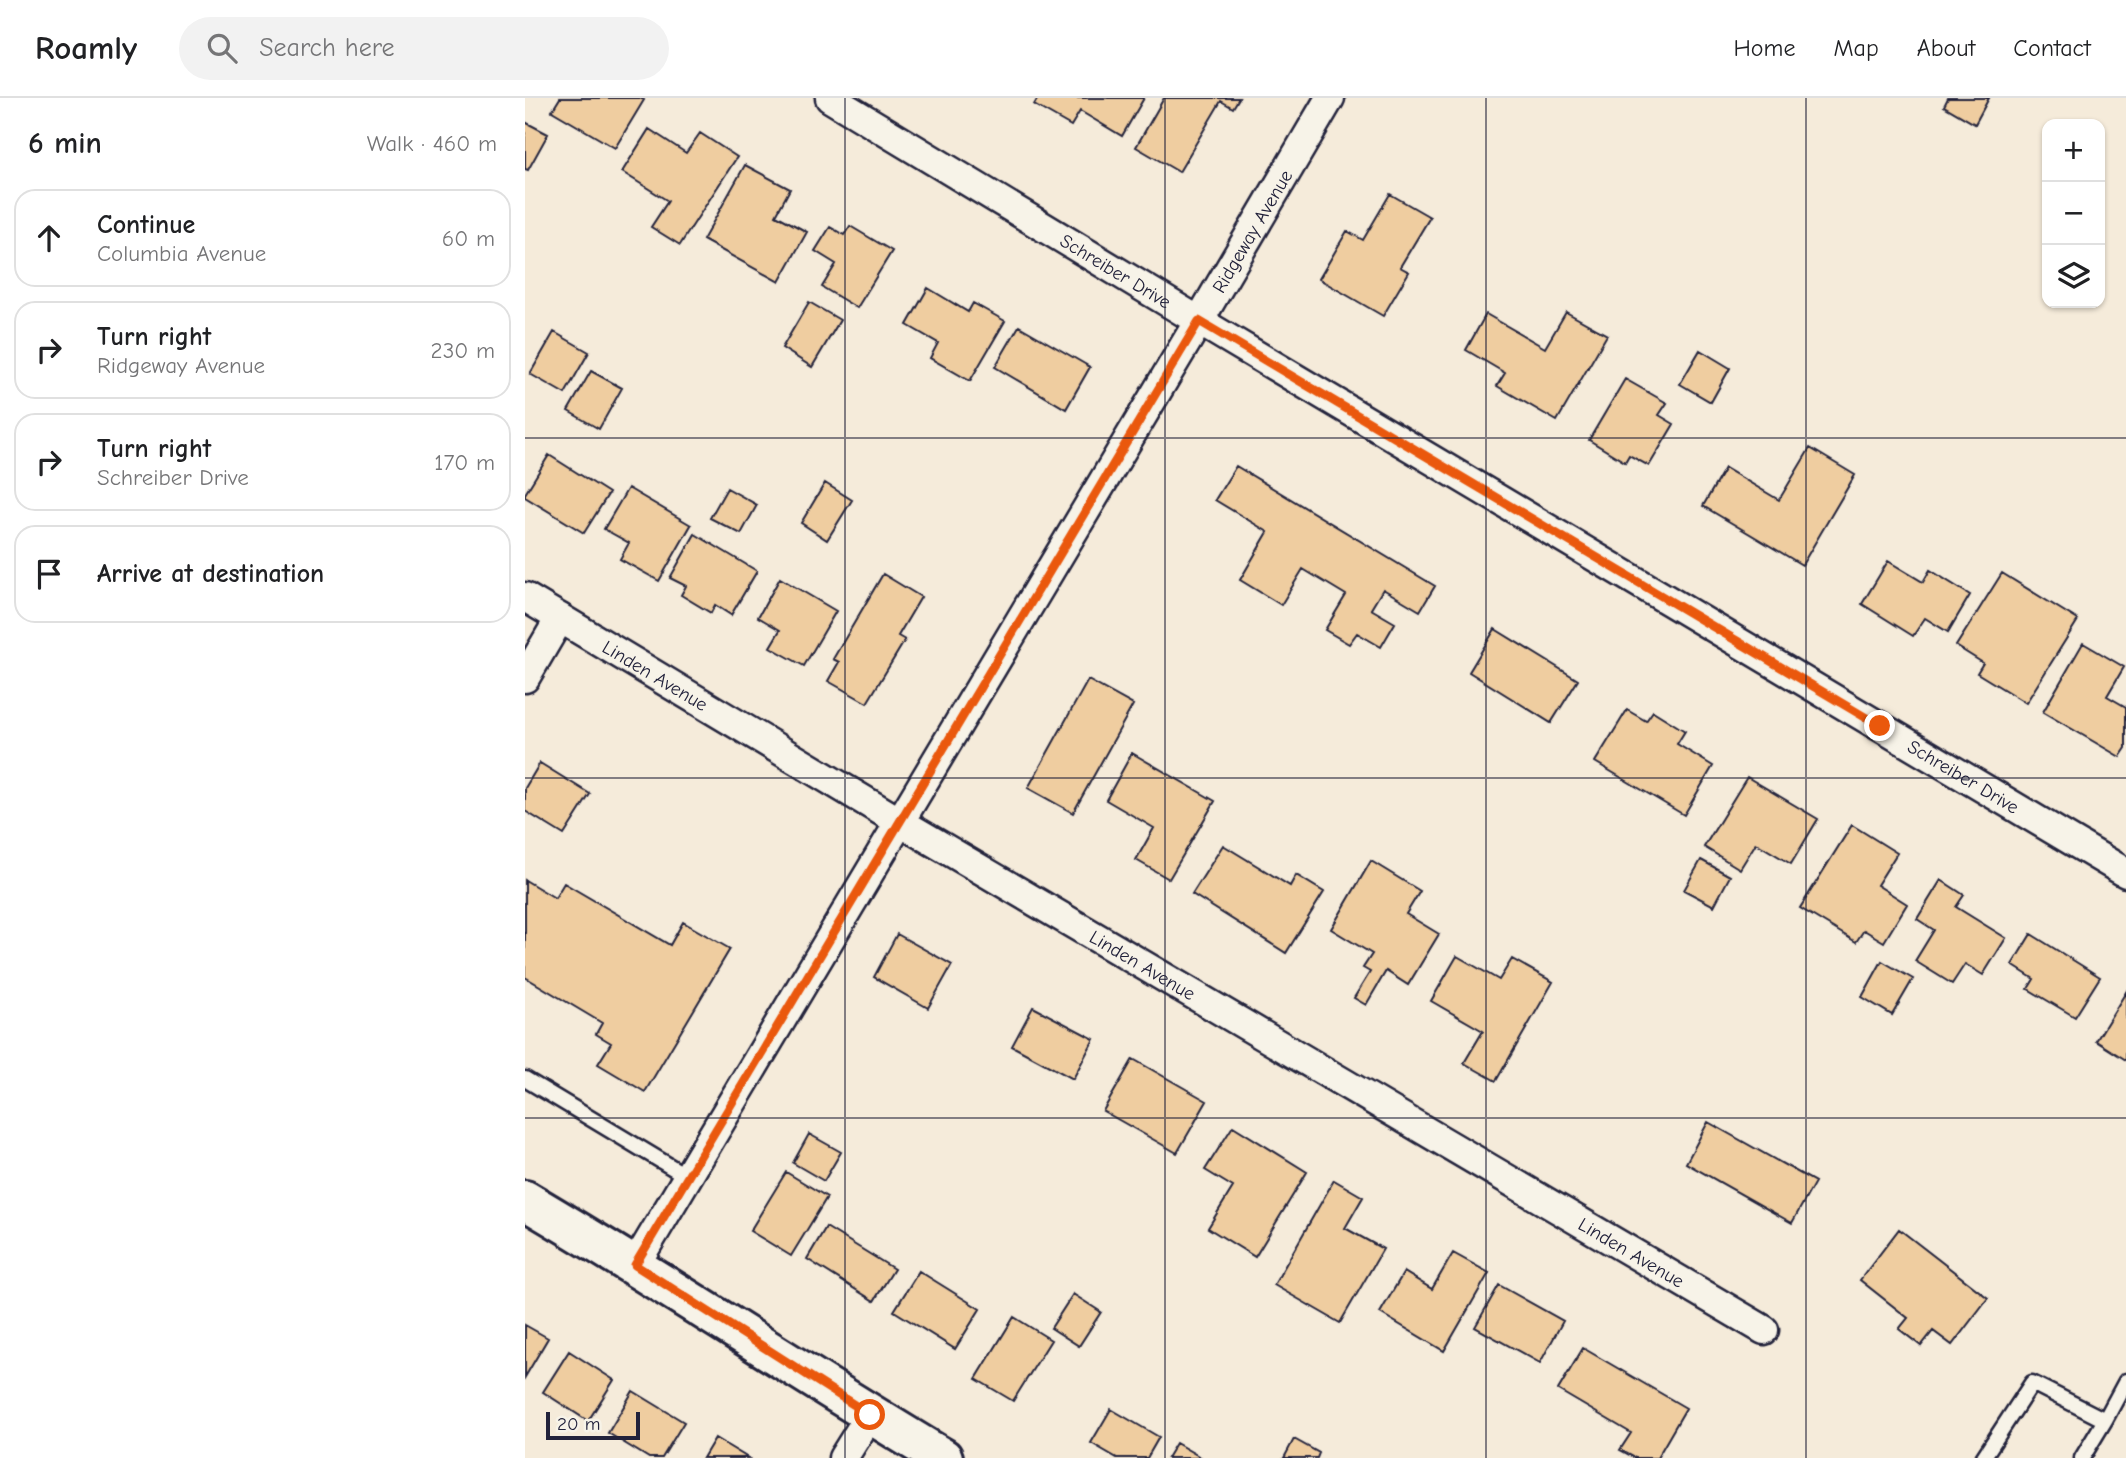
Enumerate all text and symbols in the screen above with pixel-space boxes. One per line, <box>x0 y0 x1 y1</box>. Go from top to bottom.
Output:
search box <box>179 17 669 80</box>
text: Roamly <box>35 29 137 67</box>
icon: search <box>203 29 241 67</box>
text: Search here <box>259 33 395 63</box>
text: Home <box>1734 34 1795 62</box>
text: Map <box>1833 34 1879 62</box>
text: About <box>1917 34 1975 62</box>
text: Contact <box>2013 34 2091 62</box>
map controls <box>2042 119 2105 308</box>
button: + <box>2042 119 2105 182</box>
text: 6 min <box>28 126 102 161</box>
text: Walk · 460 m <box>367 130 497 157</box>
street label: Ridgeway Avenue <box>1208 166 1297 297</box>
button: − <box>2042 182 2105 245</box>
text: Continue <box>97 210 195 240</box>
icon: ahead <box>30 219 68 257</box>
text: 60 m <box>442 225 495 252</box>
street label: Schreiber Drive <box>1056 230 1175 313</box>
text: Columbia Avenue <box>97 240 266 267</box>
button: layers <box>2042 245 2105 308</box>
text: Turn right <box>97 322 211 352</box>
icon: right <box>30 331 68 369</box>
text: 230 m <box>431 337 495 364</box>
text: Ridgeway Avenue <box>97 352 265 379</box>
text: Turn right <box>97 434 211 464</box>
icon: right <box>30 443 68 481</box>
text: 170 m <box>434 449 495 476</box>
text: Schreiber Drive <box>97 464 249 491</box>
icon: arrive <box>30 555 68 593</box>
text: Arrive at destination <box>97 559 324 589</box>
street label: Linden Avenue <box>598 636 711 716</box>
route end <box>1864 710 1895 741</box>
street label: Schreiber Drive <box>1904 736 2023 819</box>
street label: Linden Avenue <box>1086 926 1199 1005</box>
street label: Linden Avenue <box>1574 1213 1688 1293</box>
route start <box>854 1399 885 1430</box>
scale bar <box>546 1409 641 1441</box>
text: 20 m <box>557 1413 601 1435</box>

